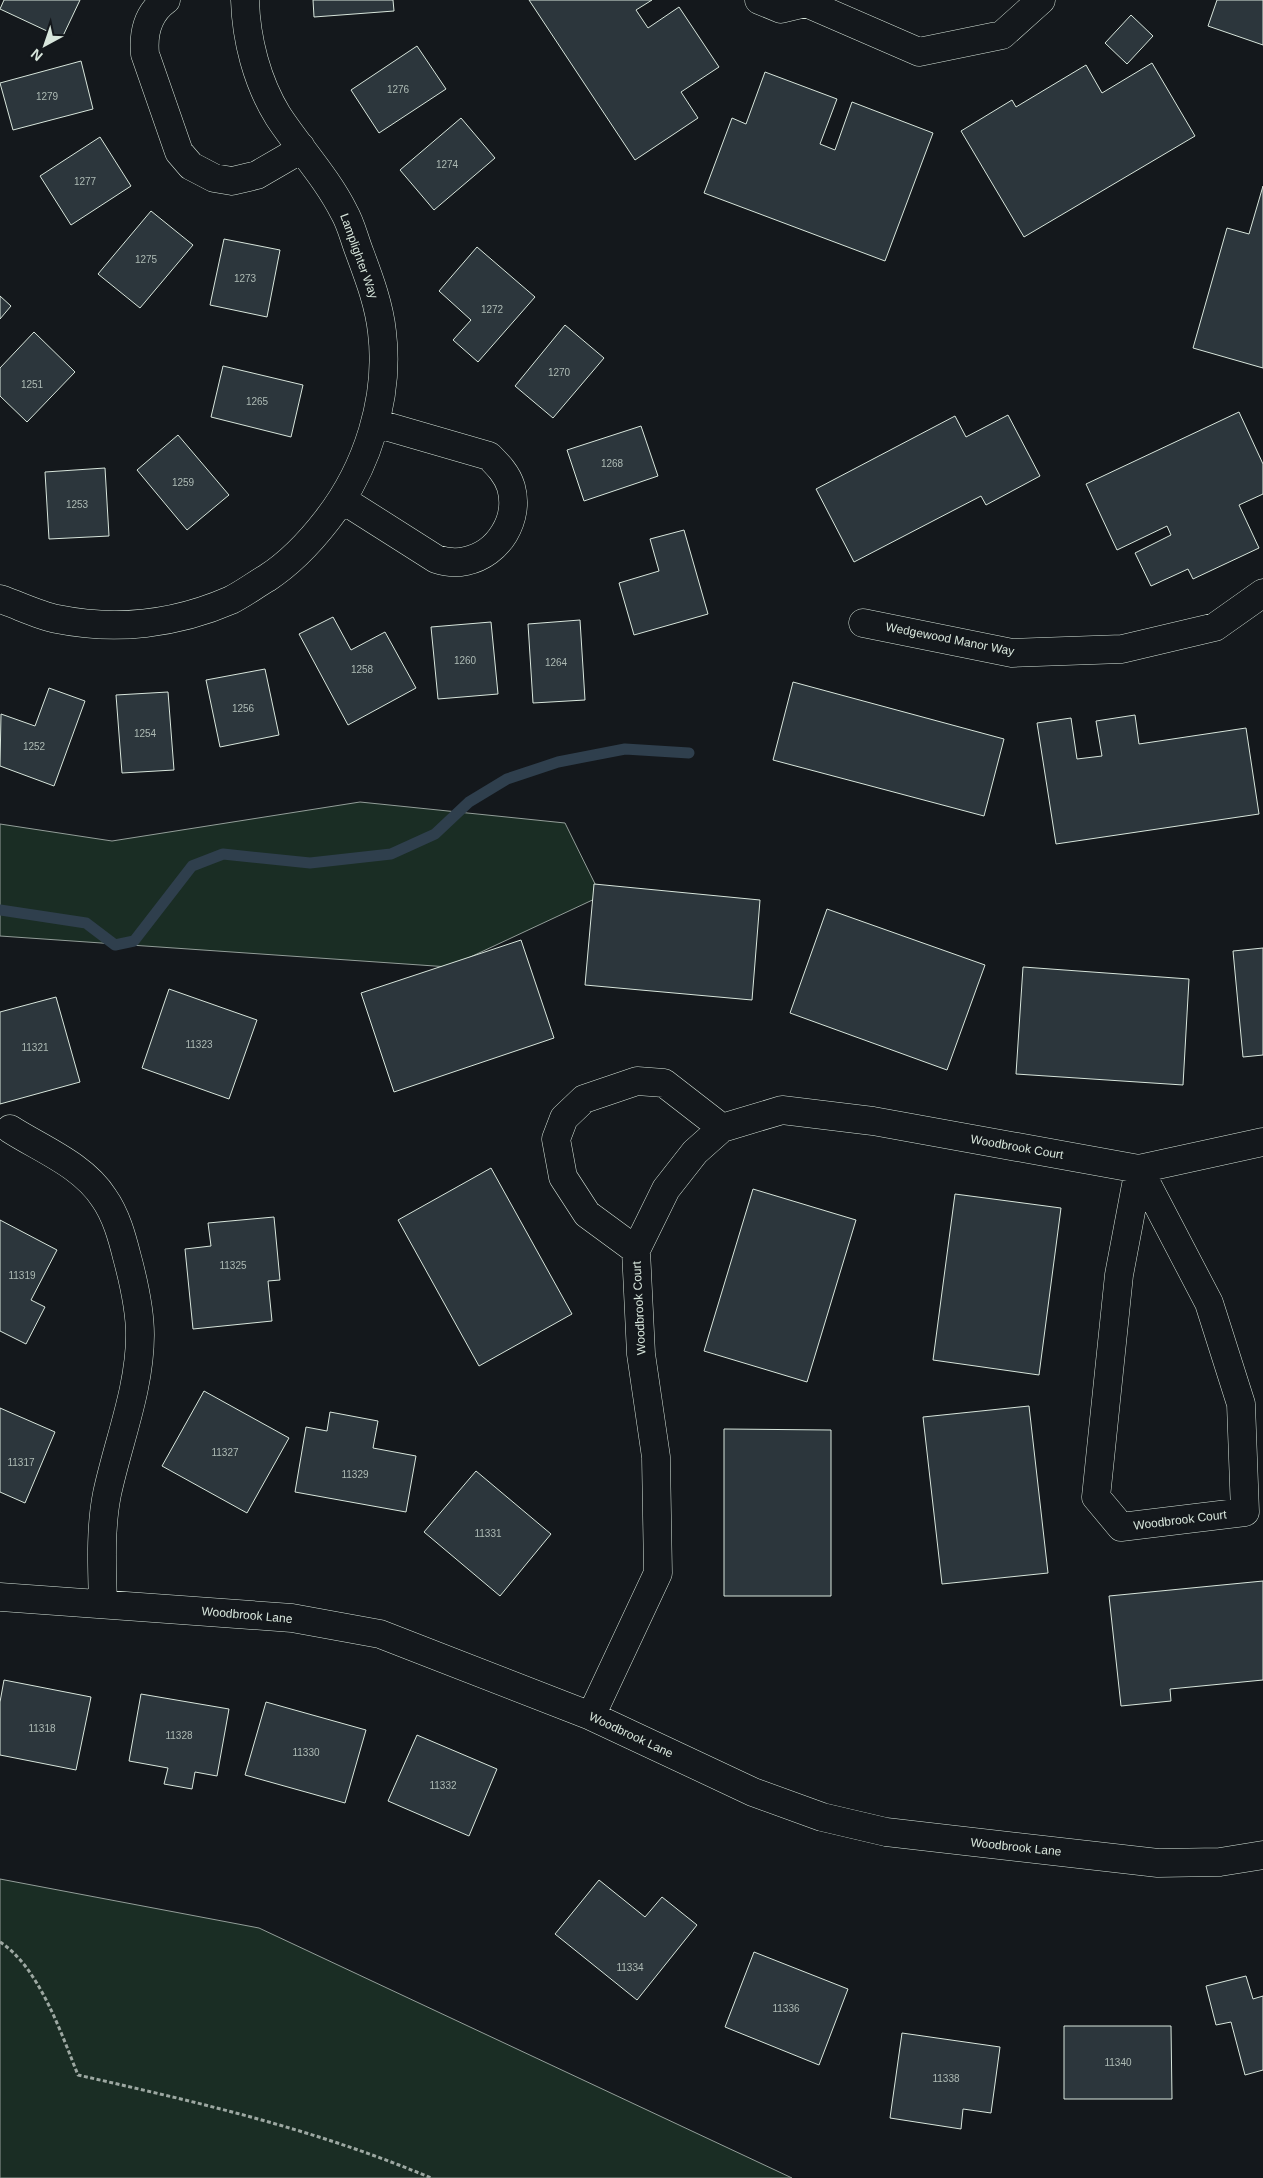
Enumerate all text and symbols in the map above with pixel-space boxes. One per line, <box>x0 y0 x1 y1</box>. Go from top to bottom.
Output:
north arrow <box>20 20 70 70</box>
text: N <box>28 46 46 64</box>
house number: 1276 <box>387 84 410 95</box>
house number: 1279 <box>36 91 59 102</box>
house number: 1274 <box>436 159 459 170</box>
house number: 1277 <box>74 176 97 187</box>
street label: Lamplighter Way <box>337 212 381 300</box>
house number: 1275 <box>135 254 158 265</box>
house number: 1273 <box>234 273 257 284</box>
house number: 1272 <box>481 304 504 315</box>
house number: 1270 <box>548 367 571 378</box>
house number: 1251 <box>21 379 44 390</box>
house number: 1265 <box>246 396 269 407</box>
house number: 1268 <box>601 458 624 469</box>
house number: 1259 <box>172 477 195 488</box>
house number: 1253 <box>66 499 89 510</box>
street label: Wedgewood Manor Way <box>884 620 1016 658</box>
house number: 1260 <box>454 655 477 666</box>
house number: 1264 <box>545 657 568 668</box>
house number: 1258 <box>351 664 374 675</box>
house number: 1256 <box>232 703 255 714</box>
house number: 1254 <box>134 728 157 739</box>
house number: 1252 <box>23 741 46 752</box>
house number: 11323 <box>185 1039 213 1050</box>
house number: 11321 <box>21 1042 49 1053</box>
street label: Woodbrook Court <box>970 1132 1065 1162</box>
house number: 11325 <box>219 1260 247 1271</box>
street label: Woodbrook Court <box>630 1260 648 1355</box>
house number: 11319 <box>8 1270 36 1281</box>
house number: 11327 <box>211 1447 239 1458</box>
house number: 11317 <box>7 1457 35 1468</box>
house number: 11329 <box>341 1469 369 1480</box>
street label: Woodbrook Court <box>1133 1507 1228 1533</box>
house number: 11331 <box>474 1528 502 1539</box>
street label: Woodbrook Lane <box>201 1604 293 1626</box>
street label: Woodbrook Lane <box>587 1709 676 1761</box>
house number: 11318 <box>28 1723 56 1734</box>
house number: 11328 <box>165 1730 193 1741</box>
house number: 11330 <box>292 1747 320 1758</box>
house number: 11332 <box>429 1780 457 1791</box>
street label: Woodbrook Lane <box>970 1835 1062 1859</box>
house number: 11334 <box>616 1962 644 1973</box>
house number: 11336 <box>772 2003 800 2014</box>
house number: 11340 <box>1104 2057 1132 2068</box>
house number: 11338 <box>932 2073 960 2084</box>

